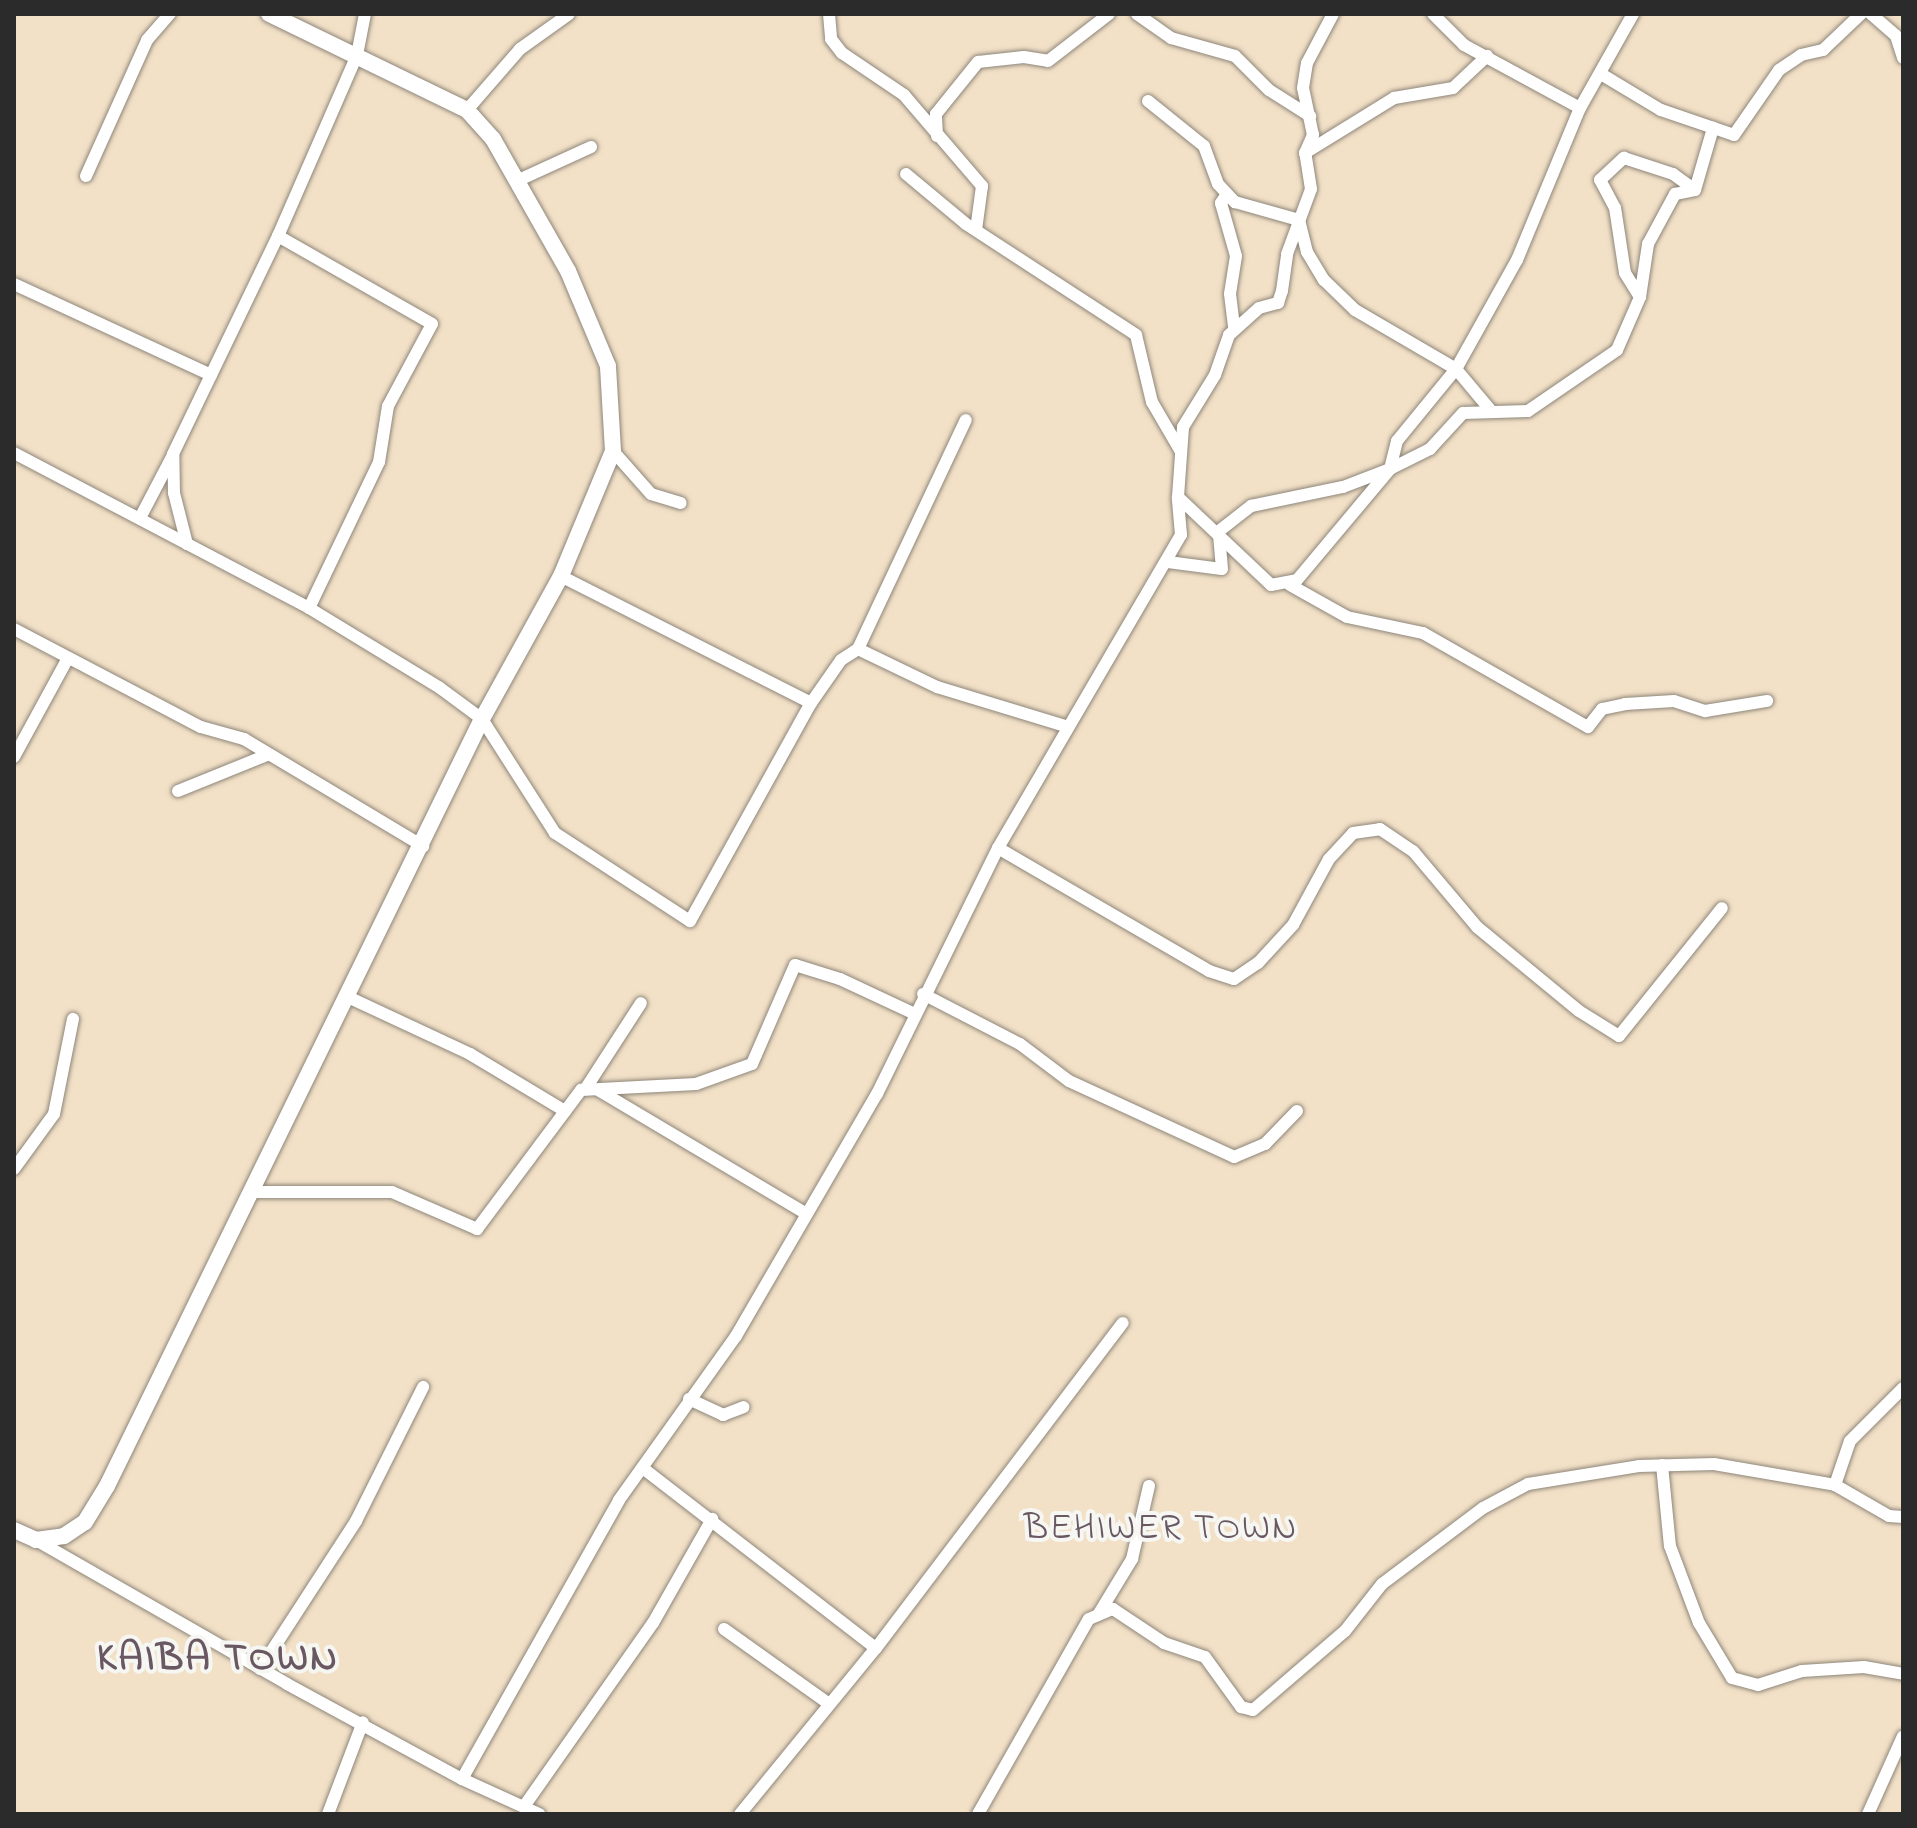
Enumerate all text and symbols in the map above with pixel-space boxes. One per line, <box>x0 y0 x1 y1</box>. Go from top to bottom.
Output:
district label: BEHIWER TOWN <box>1024 1508 1298 1552</box>
district label: KAIBA TOWN <box>97 1636 339 1684</box>

